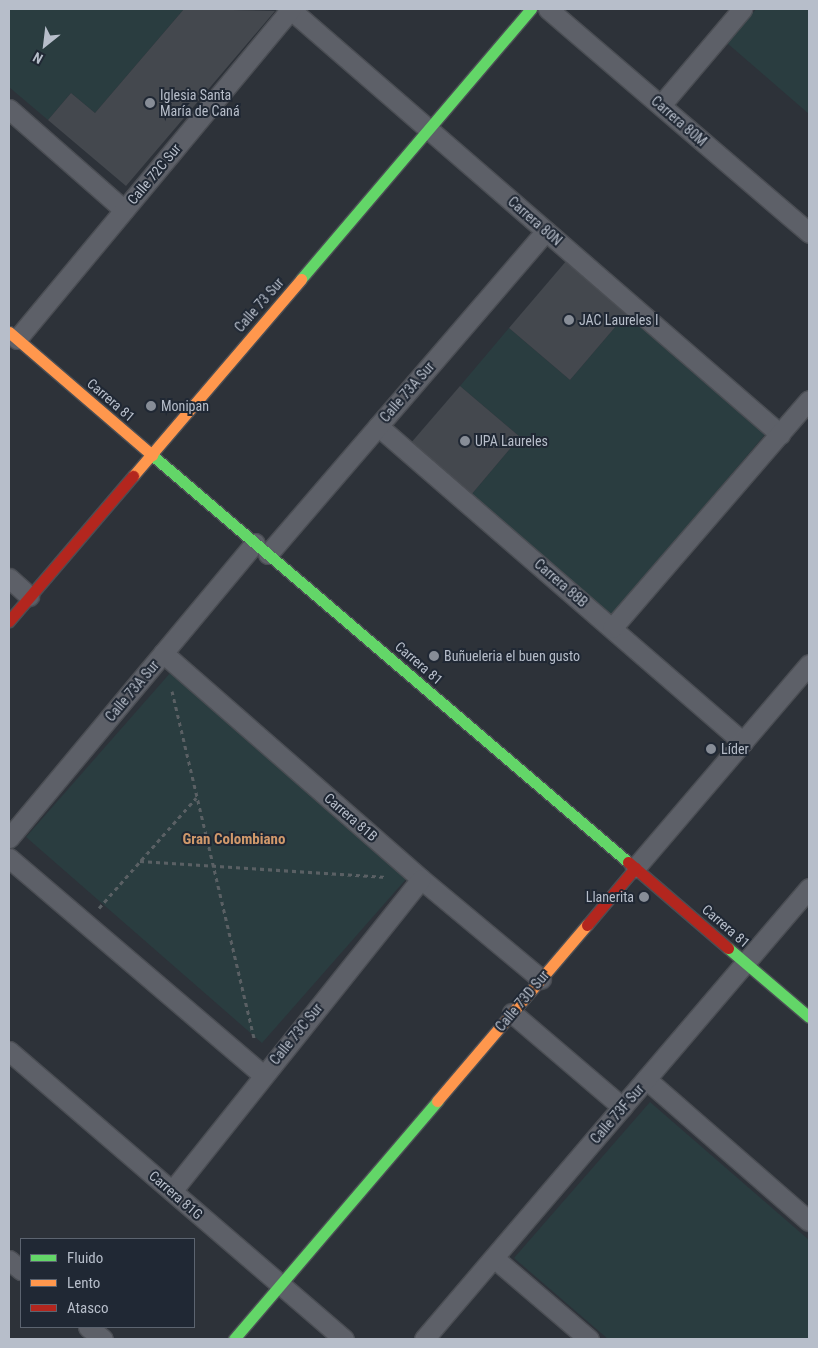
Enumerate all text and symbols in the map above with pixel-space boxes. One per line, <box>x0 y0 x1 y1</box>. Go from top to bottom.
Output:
north arrow <box>20 20 70 70</box>
text: N <box>30 49 45 67</box>
place label: Iglesia Santa María de Caná <box>160 87 240 120</box>
street label: Carrera 80M <box>648 92 710 150</box>
marker: Iglesia Santa María de Caná <box>144 97 156 109</box>
street label: Calle 72C Sur <box>124 140 184 208</box>
street label: Carrera 80N <box>505 193 565 249</box>
street label: Calle 73 Sur <box>231 275 287 335</box>
place label: JAC Laureles I <box>579 312 658 328</box>
marker: JAC Laureles I <box>563 314 575 326</box>
street label: Calle 73A Sur <box>376 358 438 426</box>
street label: Carrera 81 <box>84 375 138 425</box>
place label: Monipan <box>161 398 209 414</box>
marker: Monipan <box>145 400 157 412</box>
place label: UPA Laureles <box>475 433 548 449</box>
marker: UPA Laureles <box>459 435 471 447</box>
street label: Carrera 88B <box>531 555 591 611</box>
street label: Carrera 81 <box>392 638 446 688</box>
place label: Buñueleria el buen gusto <box>444 648 580 664</box>
marker: Buñueleria el buen gusto <box>428 650 440 662</box>
street label: Calle 73A Sur <box>102 657 162 725</box>
place label: Líder <box>721 741 749 757</box>
marker: Líder <box>705 743 717 755</box>
street label: Carrera 81B <box>321 789 381 845</box>
district label: Gran Colombiano <box>183 831 285 849</box>
place label: Llanerita <box>586 889 634 905</box>
marker: Llanerita <box>638 891 650 903</box>
street label: Carrera 81 <box>699 901 753 951</box>
street label: Calle 73D Sur <box>492 967 552 1035</box>
street label: Calle 73C Sur <box>266 1000 326 1068</box>
street label: Calle 73F Sur <box>587 1081 647 1147</box>
street label: Carrera 81G <box>146 1167 206 1223</box>
legend <box>20 1238 195 1328</box>
text: Fluido <box>67 1249 103 1267</box>
text: Lento <box>67 1274 100 1292</box>
text: Atasco <box>67 1299 108 1317</box>

